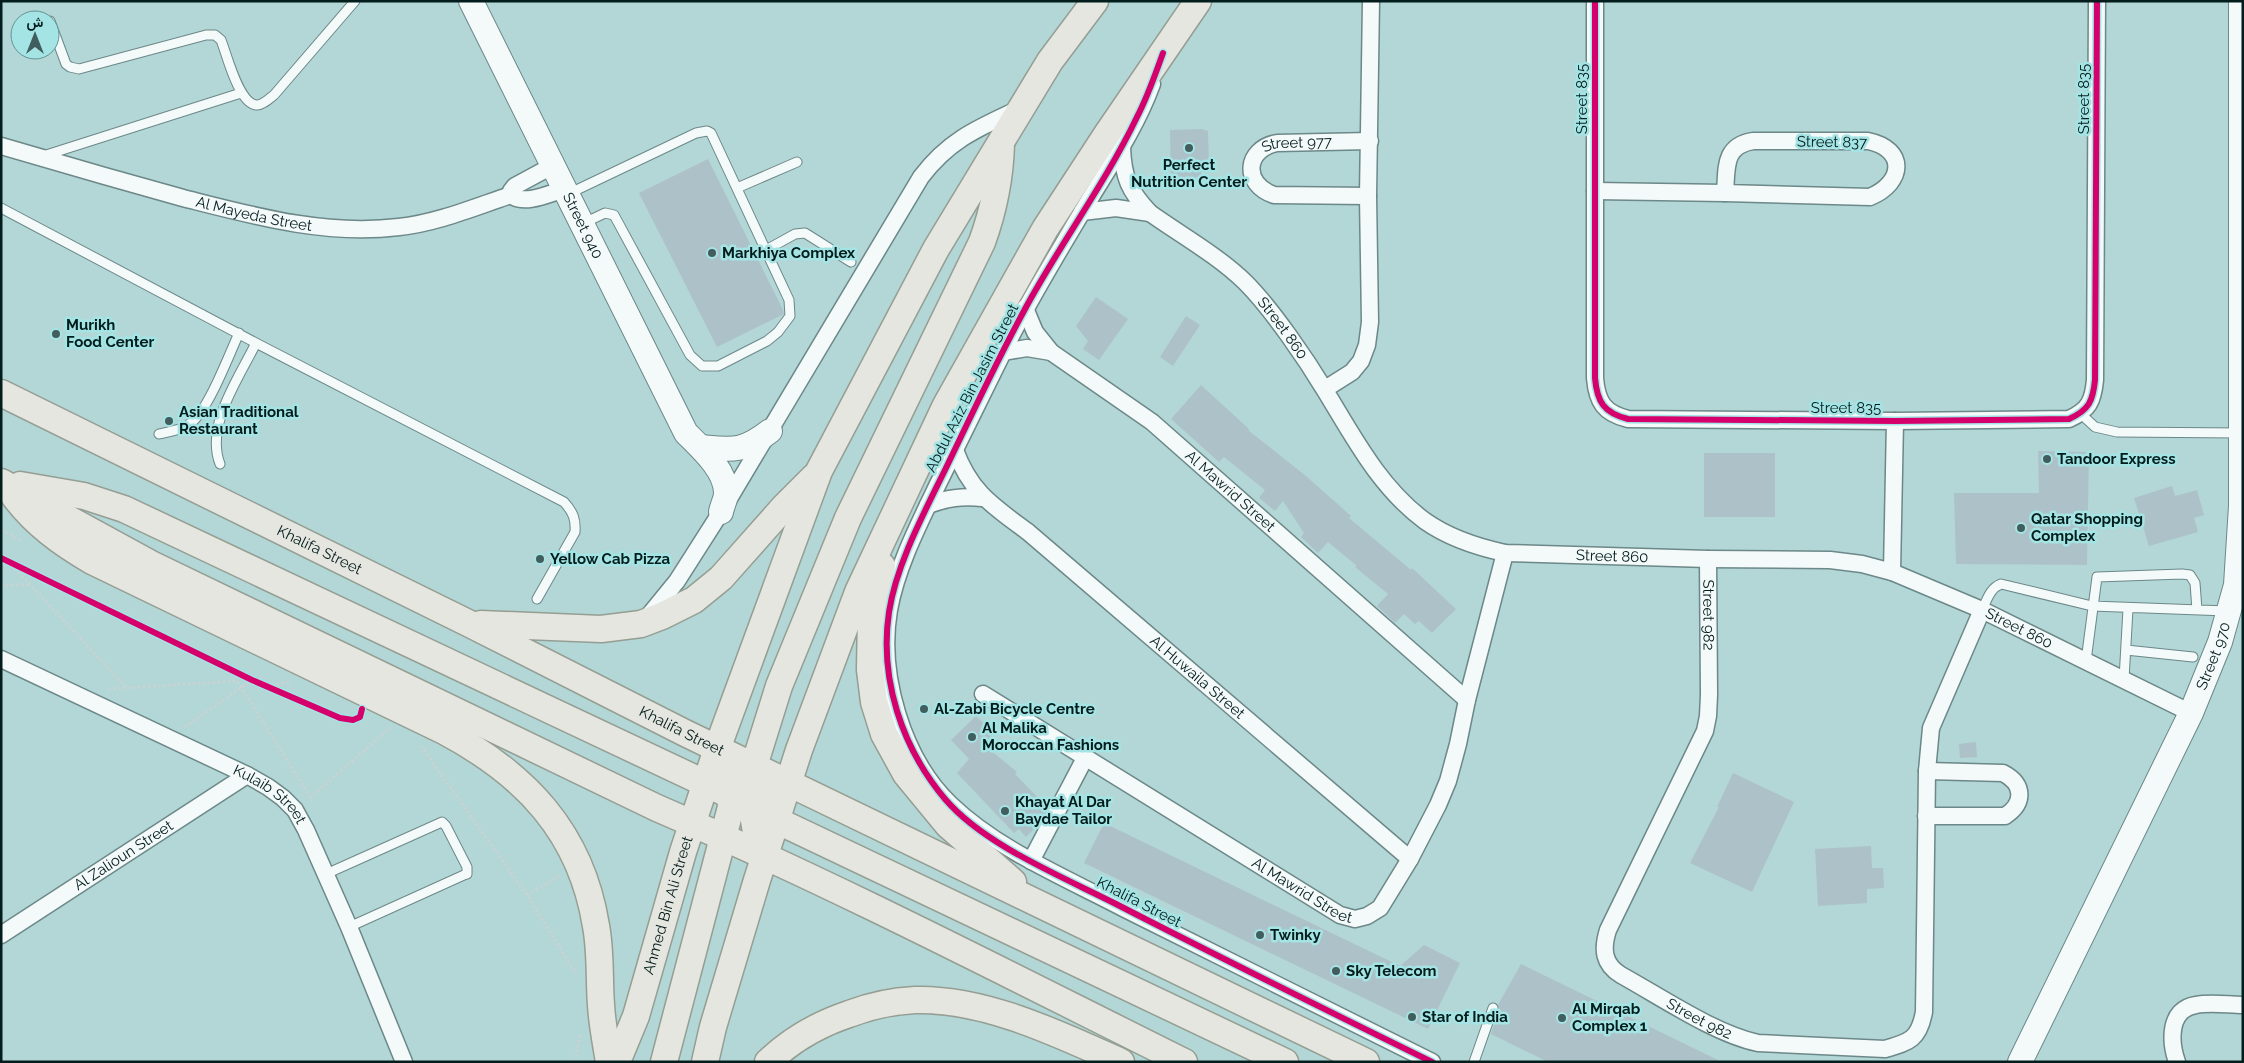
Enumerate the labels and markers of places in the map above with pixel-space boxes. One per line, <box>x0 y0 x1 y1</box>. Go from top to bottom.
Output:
marker: Perfect Nutrition Center <box>1183 142 1195 154</box>
place label: Perfect Nutrition Center <box>1131 156 1247 191</box>
place label: Markhiya Complex <box>722 244 855 262</box>
marker: Markhiya Complex <box>706 247 718 259</box>
place label: Murikh Food Center <box>66 316 155 351</box>
marker: Murikh Food Center <box>50 328 62 340</box>
place label: Asian Traditional Restaurant <box>179 403 299 438</box>
marker: Asian Traditional Restaurant <box>163 415 175 427</box>
place label: Tandoor Express <box>2057 450 2176 468</box>
marker: Tandoor Express <box>2041 453 2053 465</box>
place label: Qatar Shopping Complex <box>2031 510 2143 545</box>
marker: Qatar Shopping Complex <box>2015 522 2027 534</box>
place label: Yellow Cab Pizza <box>550 550 671 568</box>
marker: Yellow Cab Pizza <box>534 553 546 565</box>
place label: Al-Zabi Bicycle Centre <box>934 700 1095 718</box>
marker: Al-Zabi Bicycle Centre <box>918 703 930 715</box>
place label: Al Malika Moroccan Fashions <box>982 719 1119 754</box>
marker: Al Malika Moroccan Fashions <box>966 731 978 743</box>
place label: Khayat Al Dar Baydae Tailor <box>1015 793 1112 828</box>
marker: Khayat Al Dar Baydae Tailor <box>999 805 1011 817</box>
place label: Twinky <box>1270 926 1321 944</box>
marker: Twinky <box>1254 929 1266 941</box>
place label: Sky Telecom <box>1346 962 1437 980</box>
marker: Sky Telecom <box>1330 965 1342 977</box>
place label: Al Mirqab Complex 1 <box>1572 1000 1648 1035</box>
place label: Star of India <box>1422 1008 1508 1026</box>
marker: Star of India <box>1406 1011 1418 1023</box>
marker: Al Mirqab Complex 1 <box>1556 1012 1568 1024</box>

